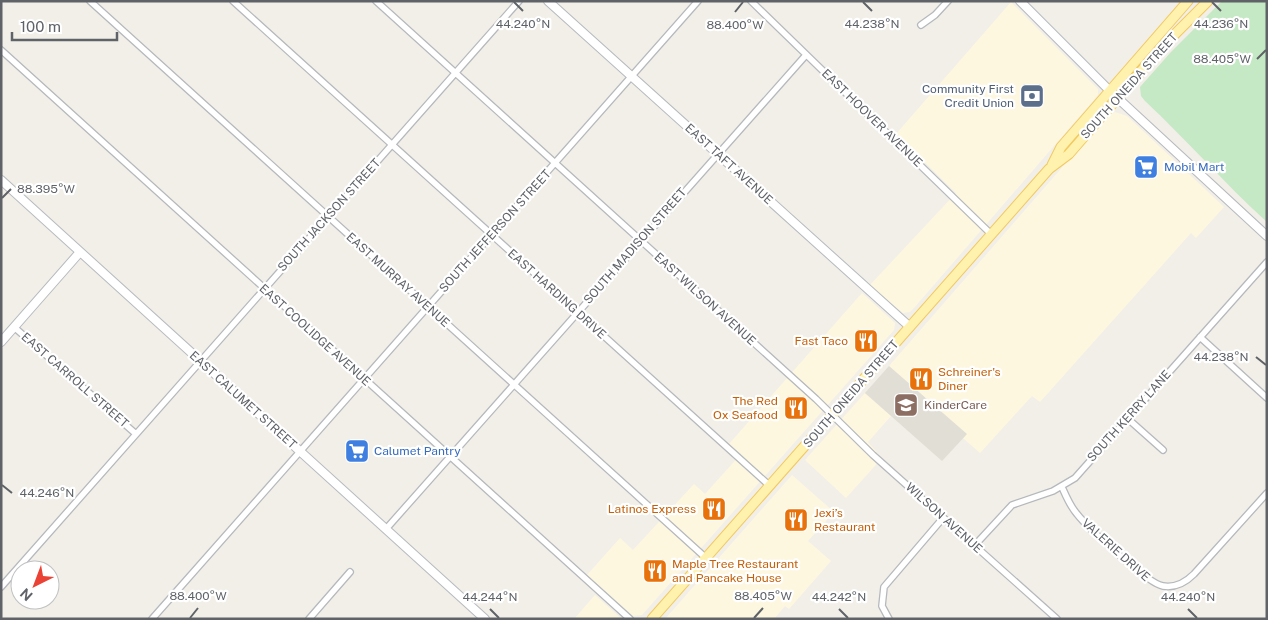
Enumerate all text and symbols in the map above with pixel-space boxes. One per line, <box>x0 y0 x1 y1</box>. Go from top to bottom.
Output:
scale bar <box>12 10 118 42</box>
text: 44.240°N <box>496 17 550 31</box>
text: 44.238°N <box>844 17 900 31</box>
text: 44.236°N <box>1194 17 1248 31</box>
text: 100 m <box>20 18 61 35</box>
text: 88.400°W <box>706 18 764 32</box>
street label: SOUTH ONEIDA STREET <box>1078 30 1180 142</box>
text: 88.405°W <box>1193 52 1251 66</box>
street label: EAST HOOVER AVENUE <box>819 66 925 170</box>
place label: Community First Credit Union <box>922 82 1014 110</box>
bank icon: Community First Credit Union <box>1019 83 1045 109</box>
street label: EAST TAFT AVENUE <box>682 121 776 207</box>
supermarket icon: Mobil Mart <box>1133 154 1159 180</box>
street label: SOUTH JACKSON STREET <box>275 156 383 274</box>
place label: Mobil Mart <box>1164 160 1225 174</box>
street label: SOUTH JEFFERSON STREET <box>436 167 554 295</box>
text: 88.395°W <box>17 182 75 196</box>
street label: SOUTH MADISON STREET <box>581 185 689 307</box>
street label: EAST MURRAY AVENUE <box>343 230 453 330</box>
street label: EAST HARDING DRIVE <box>505 246 609 342</box>
street label: EAST WILSON AVENUE <box>651 250 759 348</box>
street label: EAST COOLIDGE AVENUE <box>257 281 373 389</box>
restaurant icon: Fast Taco <box>853 328 879 354</box>
street label: EAST CARROLL STREET <box>19 330 131 430</box>
place label: Fast Taco <box>795 334 848 348</box>
street label: SOUTH ONEIDA STREET <box>801 337 901 451</box>
street label: EAST CALUMET STREET <box>187 348 299 452</box>
text: 44.238°N <box>1193 350 1249 364</box>
place label: Schreiner's Diner <box>938 365 1000 393</box>
restaurant icon: Schreiner's Diner <box>908 366 934 392</box>
street label: SOUTH KERRY LANE <box>1084 367 1174 465</box>
school or university icon: KinderCare <box>893 392 919 418</box>
place label: The Red Ox Seafood <box>713 394 778 422</box>
restaurant icon: The Red Ox Seafood <box>783 395 809 421</box>
place label: KinderCare <box>924 398 987 412</box>
supermarket icon: Calumet Pantry <box>344 438 370 464</box>
place label: Calumet Pantry <box>374 444 461 458</box>
street label: WILSON AVENUE <box>903 480 985 556</box>
text: 44.246°N <box>20 486 74 500</box>
restaurant icon: Latinos Express <box>701 496 727 522</box>
place label: Latinos Express <box>608 502 696 516</box>
place label: Jexi’s Restaurant <box>814 506 876 534</box>
restaurant icon: Jexi’s Restaurant <box>783 507 809 533</box>
street label: VALERIE DRIVE <box>1079 516 1153 584</box>
place label: Maple Tree Restaurant and Pancake House <box>672 557 799 585</box>
restaurant icon: Maple Tree Restaurant and Pancake House <box>642 558 668 584</box>
north arrow <box>10 560 60 610</box>
text: N <box>17 585 36 604</box>
text: 88.400°W <box>169 589 227 603</box>
text: 88.405°W <box>734 589 792 603</box>
text: 44.244°N <box>463 590 517 604</box>
text: 44.242°N <box>812 590 866 604</box>
text: 44.240°N <box>1161 590 1215 604</box>

